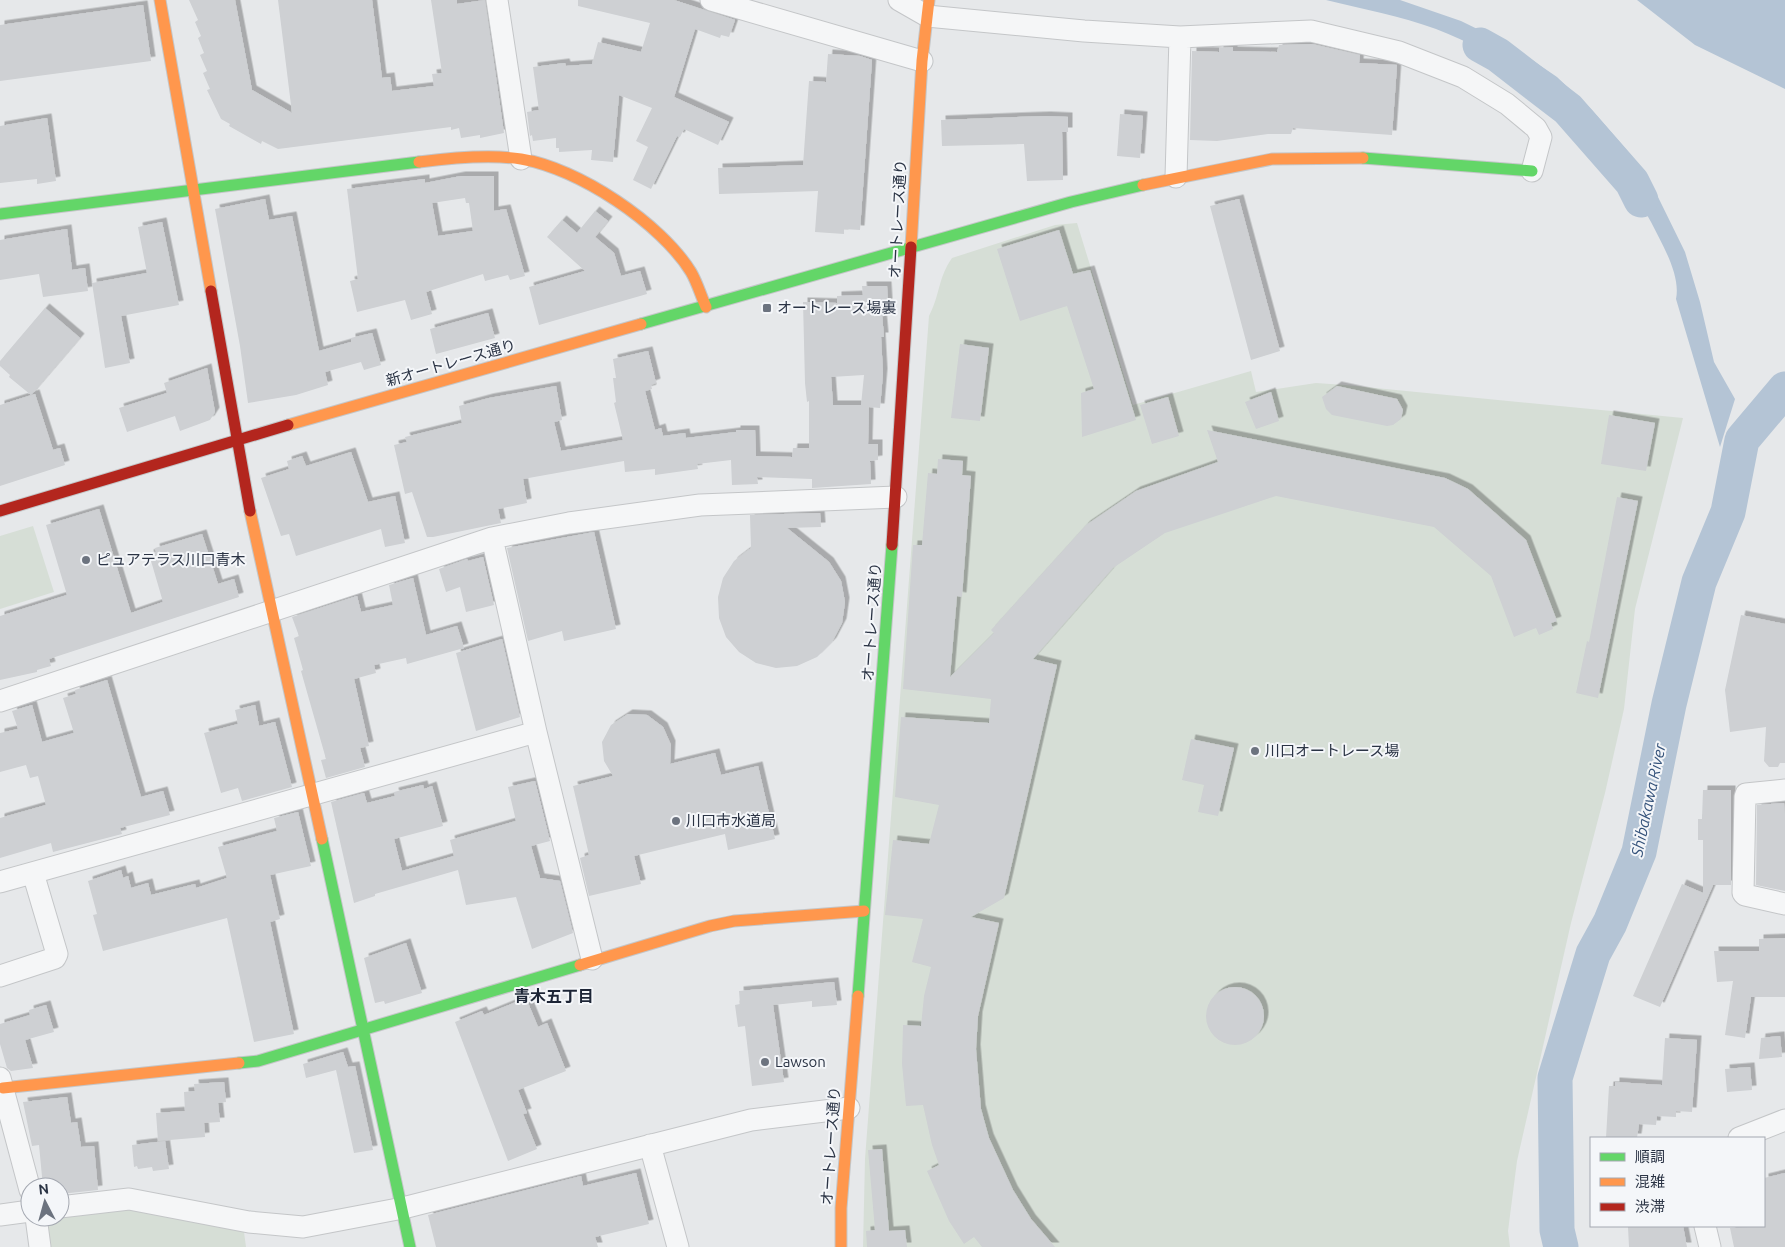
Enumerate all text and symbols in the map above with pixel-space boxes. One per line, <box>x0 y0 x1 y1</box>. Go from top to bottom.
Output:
street label: オートレース通り <box>886 159 909 279</box>
place label: オートレース場裏 <box>777 299 896 316</box>
marker: オートレース場裏 <box>761 302 773 314</box>
street label: 新オートレース通り <box>384 336 518 389</box>
place label: ピュアテラス川口青木 <box>96 551 245 568</box>
marker: ピュアテラス川口青木 <box>80 554 92 566</box>
street label: オートレース通り <box>859 562 884 682</box>
water label: Shibakawa River <box>1627 741 1669 859</box>
place label: 川口オートレース場 <box>1265 742 1399 759</box>
marker: 川口オートレース場 <box>1249 745 1261 757</box>
place label: 川口市水道局 <box>686 812 776 829</box>
marker: 川口市水道局 <box>670 815 682 827</box>
district label: 青木五丁目 <box>514 987 594 1005</box>
place label: Lawson <box>775 1053 826 1070</box>
marker: Lawson <box>759 1056 771 1068</box>
street label: オートレース通り <box>818 1086 843 1206</box>
legend <box>1590 1137 1765 1227</box>
text: 順調 <box>1635 1148 1665 1165</box>
text: 混雑 <box>1635 1173 1665 1190</box>
north arrow <box>20 1177 70 1227</box>
text: N <box>38 1181 50 1198</box>
text: 渋滞 <box>1635 1198 1665 1215</box>

